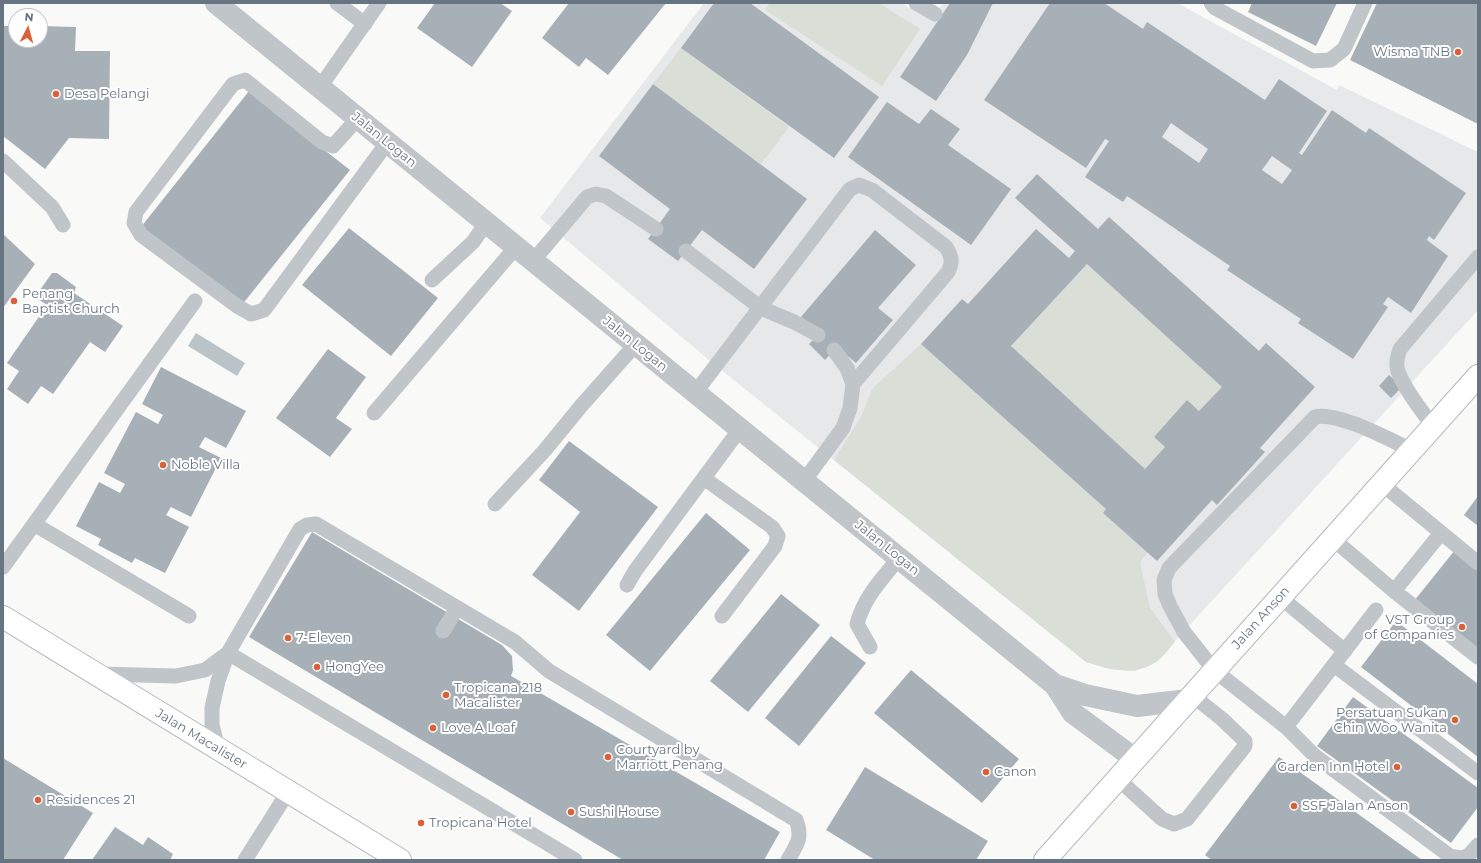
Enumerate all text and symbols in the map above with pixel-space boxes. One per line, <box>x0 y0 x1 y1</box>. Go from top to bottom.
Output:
north arrow <box>8 8 48 48</box>
text: N <box>24 10 34 24</box>
place label: Wisma TNB <box>1373 44 1450 60</box>
marker: Wisma TNB <box>1453 47 1463 57</box>
place label: Desa Pelangi <box>64 86 149 102</box>
marker: Desa Pelangi <box>51 89 61 99</box>
street label: Jalan Logan <box>349 109 419 171</box>
place label: Penang Baptist Church <box>22 286 120 317</box>
marker: Penang Baptist Church <box>9 296 19 306</box>
street label: Jalan Logan <box>600 313 670 375</box>
place label: Noble Villa <box>171 457 240 473</box>
marker: Noble Villa <box>158 460 168 470</box>
street label: Jalan Logan <box>852 517 922 579</box>
street label: Jalan Anson <box>1229 583 1293 653</box>
place label: VST Group of Companies <box>1364 612 1454 643</box>
marker: VST Group of Companies <box>1457 622 1467 632</box>
place label: 7-Eleven <box>296 630 351 646</box>
marker: 7-Eleven <box>283 633 293 643</box>
place label: HongYee <box>325 659 384 675</box>
marker: HongYee <box>312 662 322 672</box>
place label: Tropicana 218 Macalister <box>454 680 542 711</box>
marker: Tropicana 218 Macalister <box>441 690 451 700</box>
place label: Persatuan Sukan Chin Woo Wanita <box>1334 705 1447 736</box>
street label: Jalan Macalister <box>152 706 250 772</box>
marker: Persatuan Sukan Chin Woo Wanita <box>1450 715 1460 725</box>
place label: Love A Loaf <box>441 720 515 736</box>
marker: Love A Loaf <box>428 723 438 733</box>
place label: Courtyard by Marriott Penang <box>616 742 723 773</box>
marker: Courtyard by Marriott Penang <box>603 752 613 762</box>
place label: Garden Inn Hotel <box>1277 759 1389 775</box>
marker: Garden Inn Hotel <box>1392 762 1402 772</box>
place label: Canon <box>994 764 1037 780</box>
marker: Canon <box>981 767 991 777</box>
place label: Residences 21 <box>46 792 135 808</box>
marker: Residences 21 <box>33 795 43 805</box>
place label: SSF Jalan Anson <box>1302 798 1409 814</box>
marker: SSF Jalan Anson <box>1289 801 1299 811</box>
place label: Sushi House <box>579 804 659 820</box>
marker: Sushi House <box>566 807 576 817</box>
place label: Tropicana Hotel <box>429 815 532 831</box>
marker: Tropicana Hotel <box>416 818 426 828</box>

